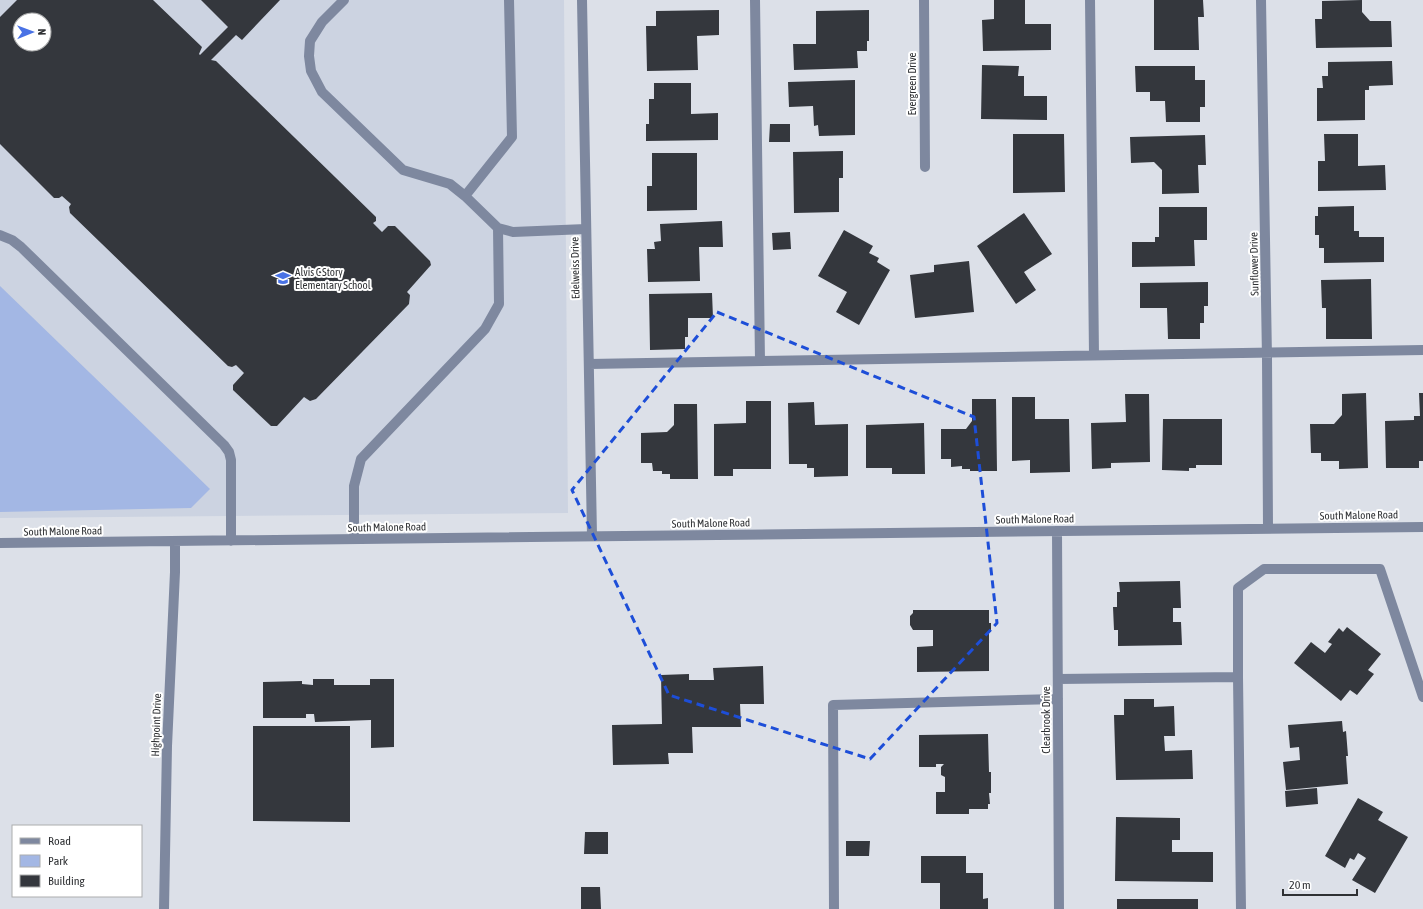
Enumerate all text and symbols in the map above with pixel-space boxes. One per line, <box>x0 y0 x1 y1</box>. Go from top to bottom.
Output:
north arrow <box>12 12 52 52</box>
text: N <box>36 28 48 35</box>
street label: Evergreen Drive <box>906 52 918 116</box>
street label: Sunflower Drive <box>1247 232 1261 296</box>
street label: Edelweiss Drive <box>568 237 582 299</box>
place label: Alvis C Story Elementary School <box>295 266 371 291</box>
school or university icon: Alvis C Story Elementary School <box>274 269 292 287</box>
street label: South Malone Road <box>1320 508 1398 522</box>
street label: South Malone Road <box>996 512 1074 526</box>
street label: South Malone Road <box>672 516 750 530</box>
street label: South Malone Road <box>348 520 426 534</box>
street label: South Malone Road <box>24 524 102 538</box>
street label: Clearbrook Drive <box>1040 686 1052 754</box>
street label: Highpoint Drive <box>149 693 163 757</box>
legend <box>12 825 142 897</box>
text: Road <box>48 834 71 848</box>
text: Park <box>48 854 69 868</box>
scale bar <box>1283 871 1357 897</box>
text: Building <box>48 874 86 888</box>
text: 20 m <box>1289 878 1311 892</box>

